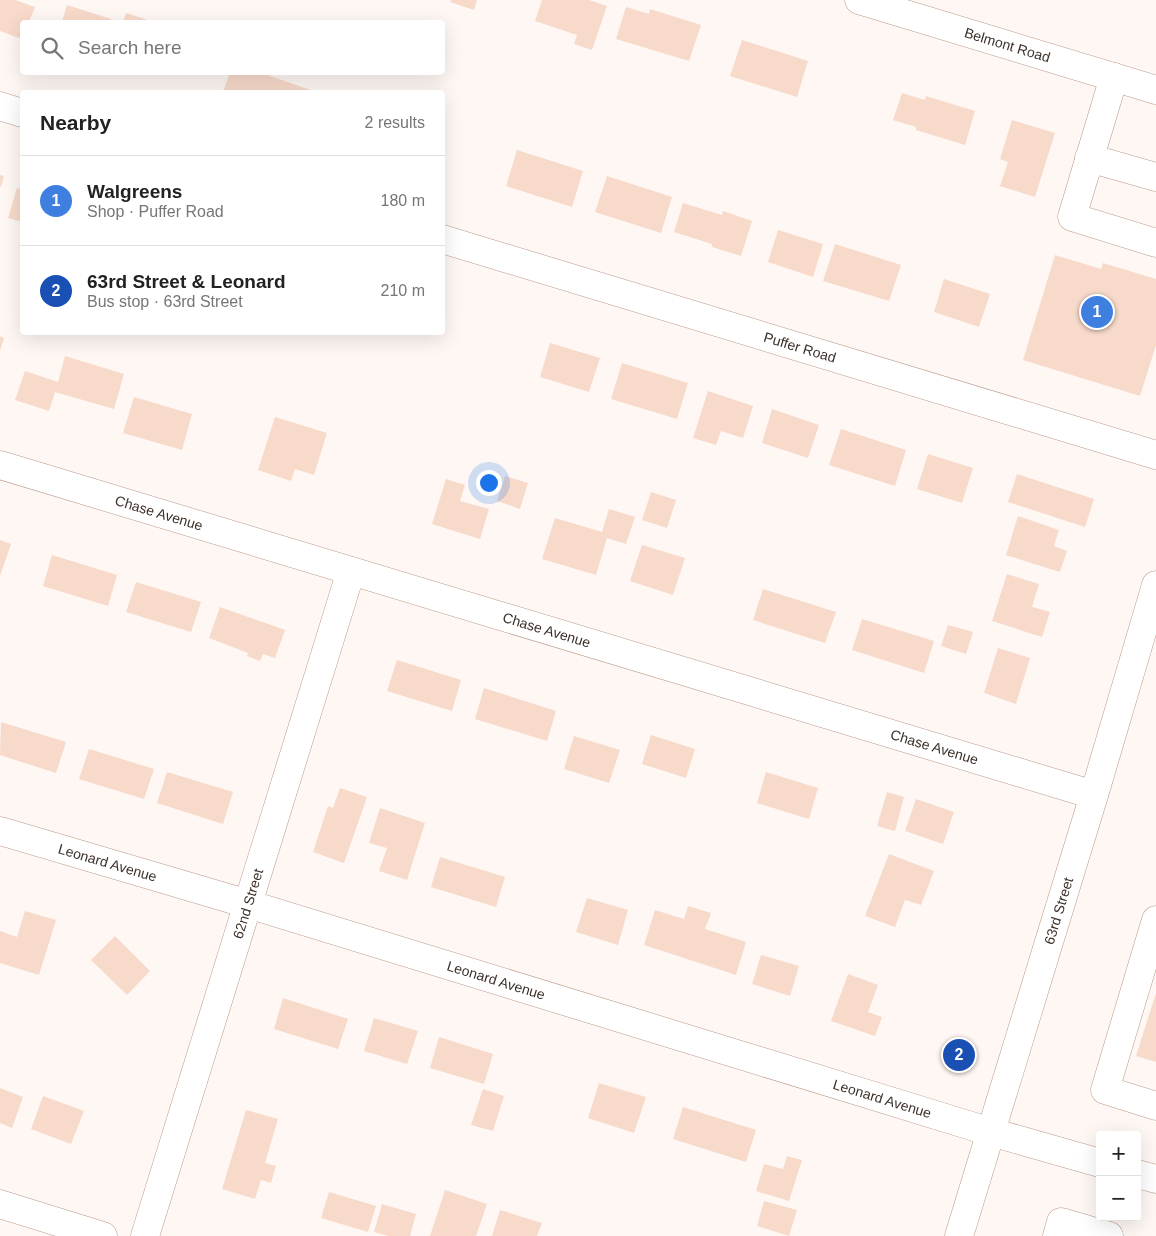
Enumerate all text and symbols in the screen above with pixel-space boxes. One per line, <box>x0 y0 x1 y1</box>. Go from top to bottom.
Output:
search box <box>20 20 445 75</box>
street label: Belmont Road <box>963 24 1052 65</box>
icon: search <box>38 34 66 62</box>
text: Search here <box>78 37 182 58</box>
text: Nearby <box>40 111 111 134</box>
text: 2 results <box>365 114 425 131</box>
text: Walgreens <box>87 181 182 202</box>
text: 1 <box>52 192 60 209</box>
text: 180 m <box>381 192 425 209</box>
text: Shop · Puffer Road <box>87 203 224 220</box>
text: 63rd Street & Leonard <box>87 271 286 292</box>
text: 2 <box>52 282 60 299</box>
text: 210 m <box>381 282 425 299</box>
text: Bus stop · 63rd Street <box>87 293 243 310</box>
pin: 1 <box>1081 293 1113 331</box>
street label: Puffer Road <box>762 329 838 366</box>
your location <box>476 470 502 496</box>
street label: Chase Avenue <box>113 492 205 534</box>
street label: Chase Avenue <box>501 609 593 651</box>
street label: Chase Avenue <box>889 726 980 768</box>
street label: Leonard Avenue <box>56 841 159 885</box>
street label: 62nd Street <box>230 867 266 941</box>
street label: 63rd Street <box>1041 875 1076 946</box>
street label: Leonard Avenue <box>445 958 547 1003</box>
pin: 2 <box>943 1036 975 1074</box>
street label: Leonard Avenue <box>831 1076 934 1121</box>
map controls <box>1096 1131 1141 1221</box>
button: + <box>1096 1131 1141 1176</box>
button: − <box>1096 1176 1141 1221</box>

